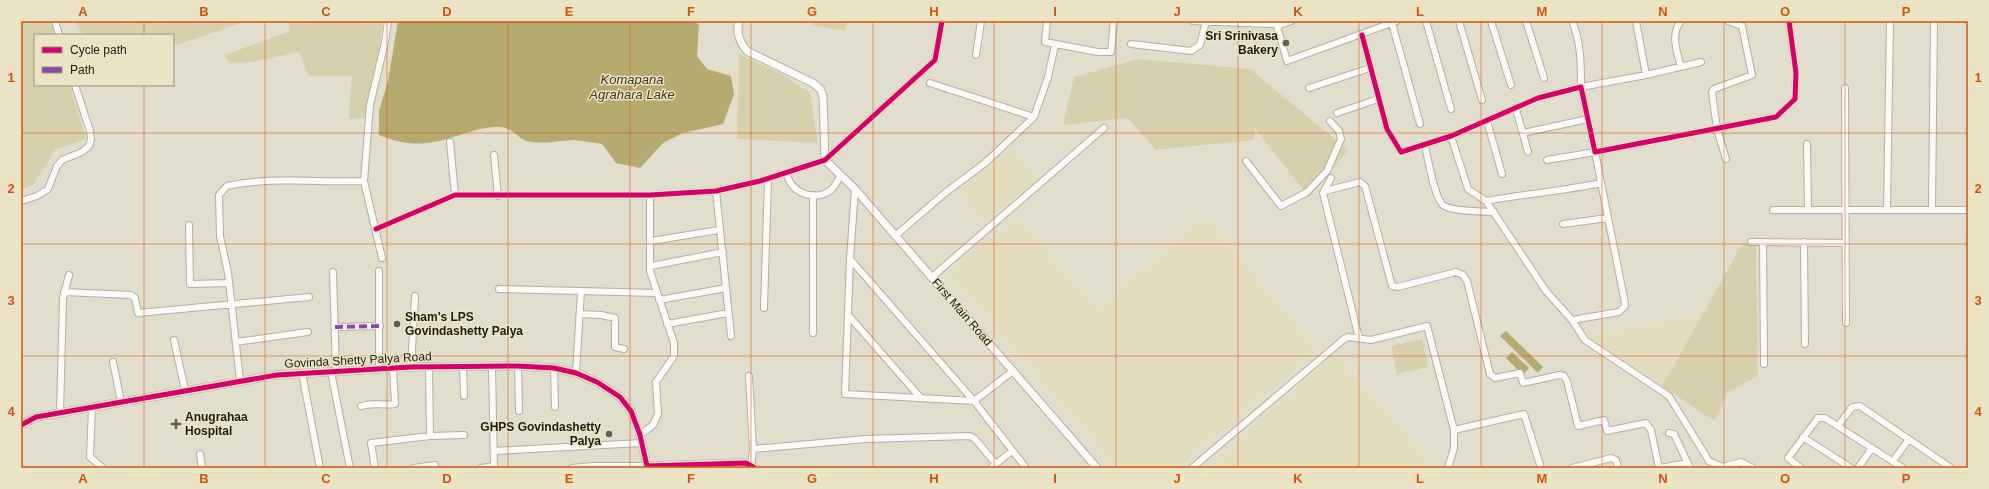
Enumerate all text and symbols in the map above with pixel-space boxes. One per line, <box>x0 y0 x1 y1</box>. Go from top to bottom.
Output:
text: A <box>78 4 88 19</box>
text: B <box>199 4 209 19</box>
text: C <box>321 4 331 19</box>
text: D <box>442 4 452 19</box>
text: E <box>565 4 574 19</box>
text: F <box>687 4 695 19</box>
text: G <box>807 4 817 19</box>
text: H <box>929 4 939 19</box>
text: I <box>1053 4 1057 19</box>
text: J <box>1173 4 1181 19</box>
text: K <box>1293 4 1303 19</box>
text: L <box>1416 4 1424 19</box>
text: M <box>1537 4 1547 19</box>
text: N <box>1658 4 1668 19</box>
text: O <box>1780 4 1790 19</box>
text: P <box>1902 4 1911 19</box>
place label: Sri Srinivasa Bakery <box>1205 29 1278 57</box>
legend <box>34 34 174 86</box>
marker: Sri Srinivasa Bakery <box>1281 38 1291 48</box>
text: Cycle path <box>70 43 127 57</box>
text: Path <box>70 63 95 77</box>
text: 1 <box>7 70 15 85</box>
text: 1 <box>1974 70 1982 85</box>
water label: Komapana Agrahara Lake <box>588 72 675 102</box>
text: 2 <box>7 181 15 196</box>
text: 2 <box>1974 181 1982 196</box>
street label: First Main Road <box>929 275 995 349</box>
text: 3 <box>7 293 15 308</box>
text: 3 <box>1974 293 1982 308</box>
place label: Sham's LPS Govindashetty Palya <box>405 310 523 338</box>
marker: Sham's LPS Govindashetty Palya <box>392 319 402 329</box>
street label: Govinda Shetty Palya Road <box>284 349 432 371</box>
text: 4 <box>7 404 15 419</box>
text: 4 <box>1974 404 1982 419</box>
place label: Anugrahaa Hospital <box>185 410 248 438</box>
marker: Anugrahaa Hospital <box>170 418 182 430</box>
place label: GHPS Govindashetty Palya <box>480 420 601 448</box>
marker: GHPS Govindashetty Palya <box>604 429 614 439</box>
text: A <box>78 471 88 486</box>
text: B <box>199 471 209 486</box>
text: C <box>321 471 331 486</box>
text: D <box>442 471 452 486</box>
text: E <box>565 471 574 486</box>
text: F <box>687 471 695 486</box>
text: G <box>807 471 817 486</box>
text: H <box>929 471 939 486</box>
text: I <box>1053 471 1057 486</box>
text: J <box>1173 471 1181 486</box>
text: K <box>1293 471 1303 486</box>
text: L <box>1416 471 1424 486</box>
text: M <box>1537 471 1547 486</box>
text: N <box>1658 471 1668 486</box>
text: O <box>1780 471 1790 486</box>
text: P <box>1902 471 1911 486</box>

